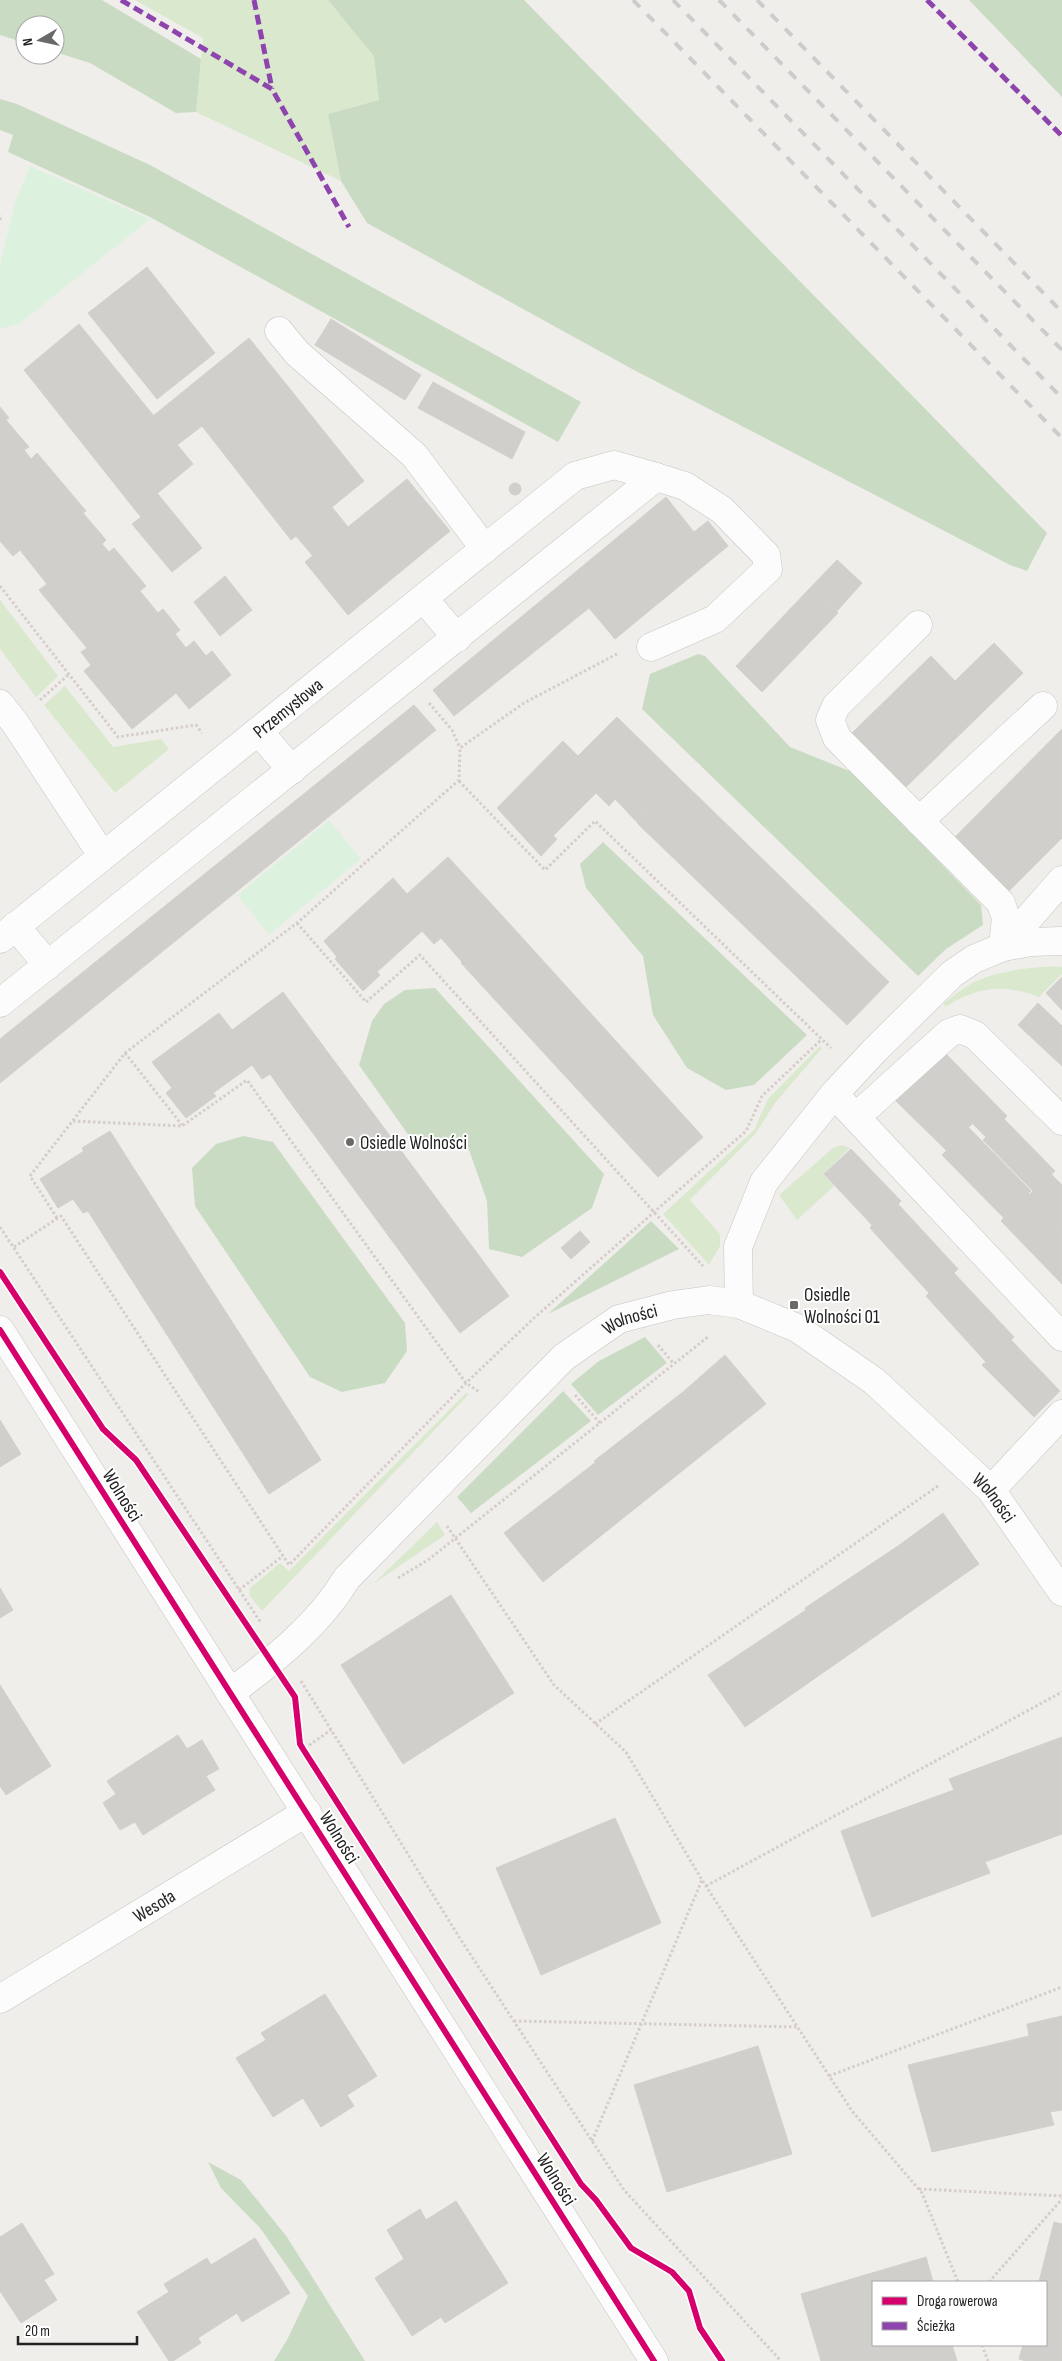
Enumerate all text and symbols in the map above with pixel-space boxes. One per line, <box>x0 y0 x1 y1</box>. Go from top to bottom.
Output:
north arrow <box>15 15 65 65</box>
text: N <box>19 37 37 47</box>
street label: Przemysłowa <box>249 674 328 744</box>
place label: Osiedle Wolności <box>360 1132 467 1155</box>
marker: Osiedle Wolności <box>344 1136 356 1148</box>
place label: Osiedle Wolności 01 <box>804 1284 880 1329</box>
marker: Osiedle Wolności 01 <box>788 1299 800 1311</box>
street label: Wolności <box>598 1300 660 1340</box>
street label: Wolności <box>97 1465 147 1526</box>
street label: Wolności <box>967 1468 1020 1527</box>
street label: Wolności <box>314 1807 364 1868</box>
street label: Wesoła <box>129 1885 180 1928</box>
street label: Wolności <box>531 2149 581 2210</box>
legend <box>872 2281 1047 2346</box>
text: Droga rowerowa <box>917 2292 998 2311</box>
scale bar <box>18 2314 136 2346</box>
text: Ścieżka <box>917 2317 955 2336</box>
text: 20 m <box>25 2322 50 2341</box>

